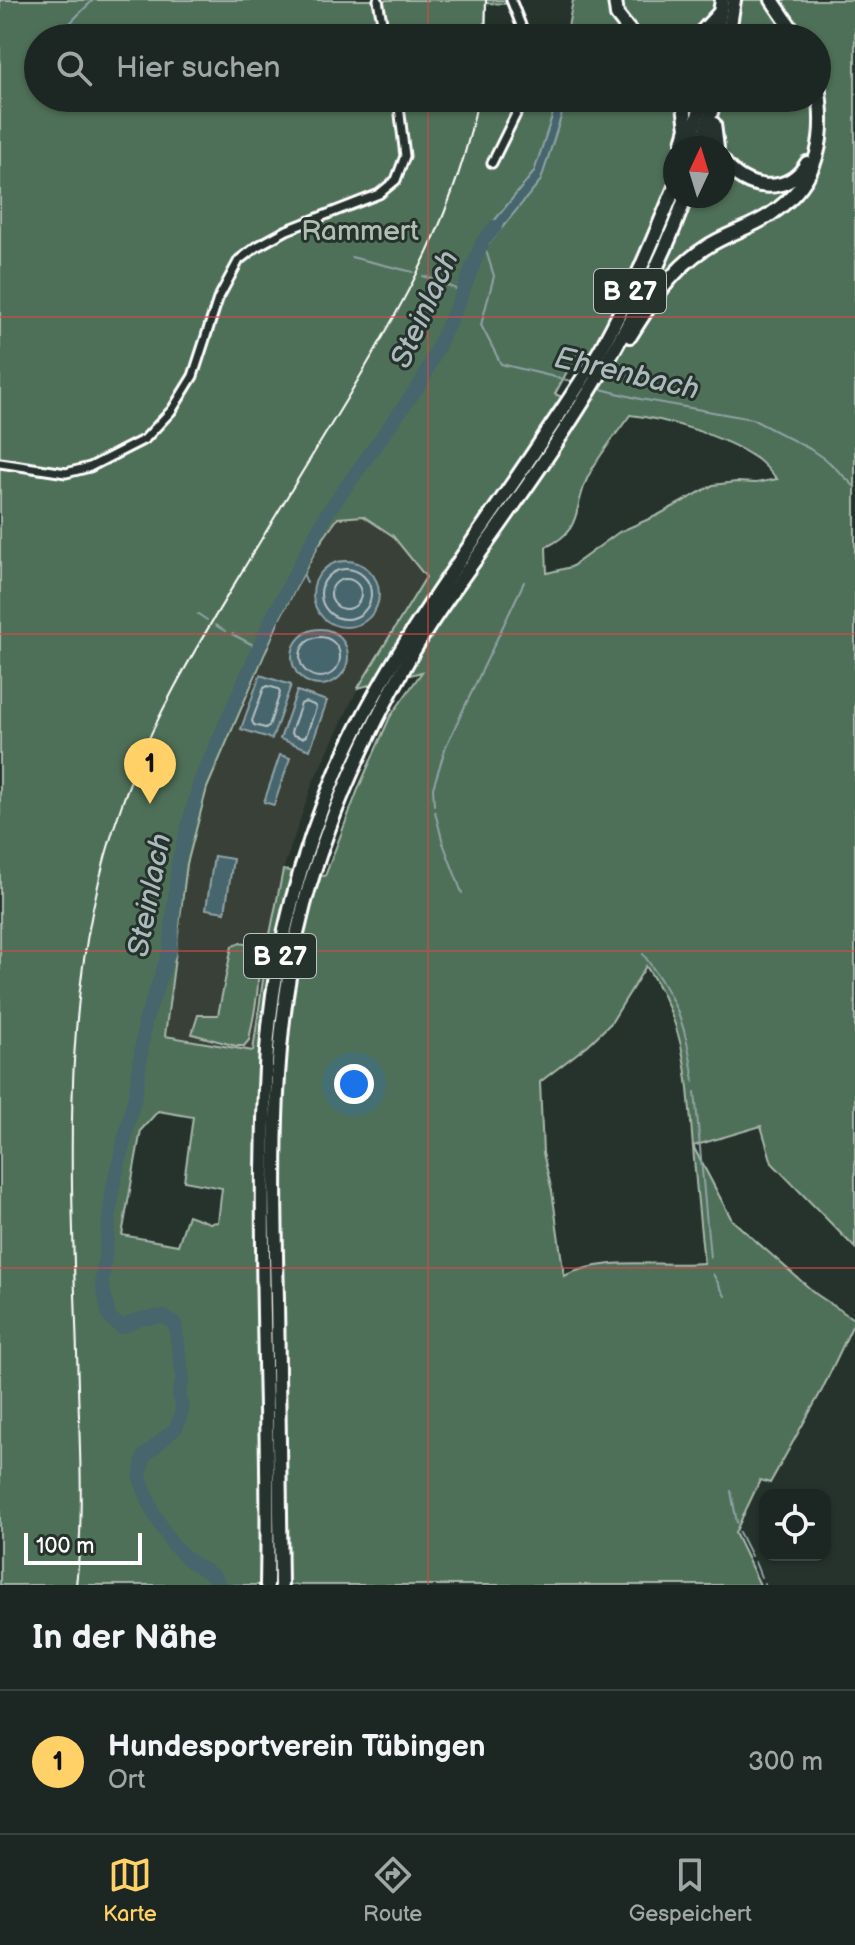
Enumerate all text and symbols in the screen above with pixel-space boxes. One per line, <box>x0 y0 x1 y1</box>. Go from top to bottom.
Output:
search box <box>24 24 831 112</box>
icon: search <box>52 46 96 90</box>
text: Hier suchen <box>116 50 281 86</box>
north arrow <box>663 136 735 208</box>
park label: Rammert <box>301 215 419 248</box>
water label: Steinlach <box>383 245 467 374</box>
road number: B 27 <box>594 269 666 313</box>
water label: Ehrenbach <box>551 340 703 408</box>
pin: 1 <box>124 738 176 804</box>
water label: Steinlach <box>120 830 180 960</box>
road number: B 27 <box>244 934 316 978</box>
your location <box>334 1064 374 1104</box>
map controls <box>759 1489 831 1561</box>
button: locate <box>759 1489 831 1561</box>
scale bar <box>24 1529 142 1565</box>
text: 100 m <box>36 1533 95 1560</box>
text: In der Nähe <box>32 1617 217 1658</box>
text: Hundesportverein Tübingen <box>108 1729 486 1765</box>
text: 1 <box>53 1747 63 1778</box>
text: 300 m <box>748 1747 823 1778</box>
text: Ort <box>108 1765 145 1796</box>
tab: Karte <box>103 1853 157 1928</box>
tab: Route <box>363 1853 422 1928</box>
tab: Gespeichert <box>629 1853 752 1928</box>

